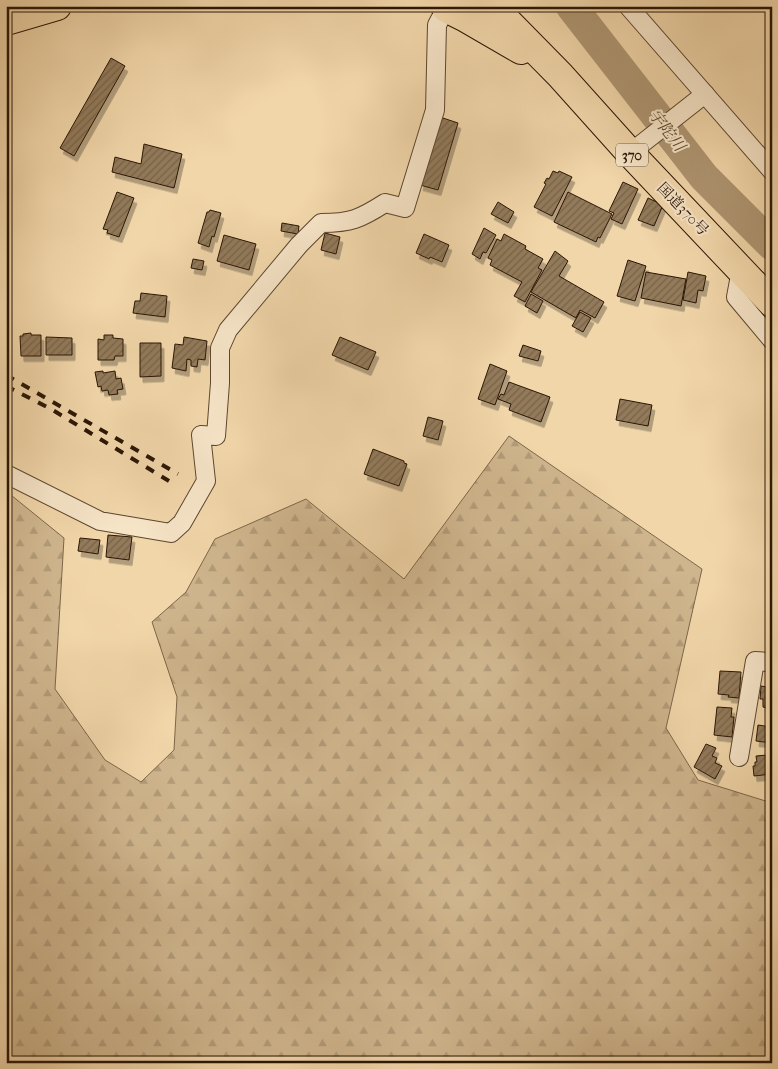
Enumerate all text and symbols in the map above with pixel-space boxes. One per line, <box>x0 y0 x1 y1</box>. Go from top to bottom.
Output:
water label: 宇陀川 <box>645 105 690 156</box>
road number: 370 <box>616 144 648 166</box>
street label: 国道370号 <box>653 179 713 239</box>

